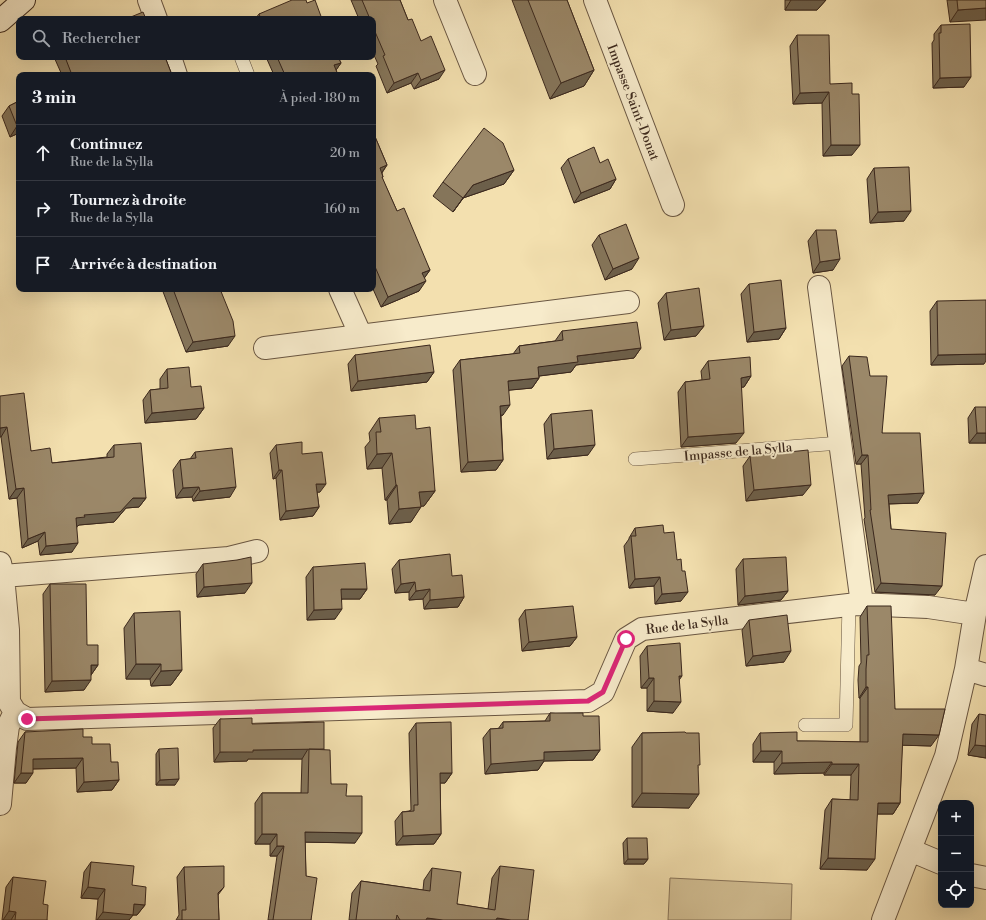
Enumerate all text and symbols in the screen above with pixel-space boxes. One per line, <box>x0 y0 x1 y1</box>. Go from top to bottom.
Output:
search box <box>16 16 376 60</box>
icon: search <box>30 27 52 49</box>
text: Rechercher <box>62 29 141 48</box>
street label: Impasse Saint-Donat <box>604 42 663 163</box>
text: 3 min <box>32 87 76 109</box>
text: À pied · 180 m <box>279 90 360 106</box>
text: Continuez <box>70 135 142 154</box>
icon: ahead <box>32 142 54 164</box>
text: 20 m <box>330 145 360 161</box>
text: Rue de la Sylla <box>70 154 153 170</box>
text: Tournez à droite <box>70 191 186 210</box>
icon: right <box>32 198 54 220</box>
text: 160 m <box>324 201 360 217</box>
text: Rue de la Sylla <box>70 210 153 226</box>
icon: arrive <box>32 254 54 276</box>
text: Arrivée à destination <box>70 255 217 274</box>
street label: Impasse de la Sylla <box>683 439 793 465</box>
street label: Rue de la Sylla <box>645 612 730 638</box>
route start <box>617 630 635 648</box>
route end <box>18 710 36 728</box>
map controls <box>938 800 974 908</box>
button: + <box>938 800 974 836</box>
button: − <box>938 836 974 872</box>
button: locate <box>938 872 974 908</box>

